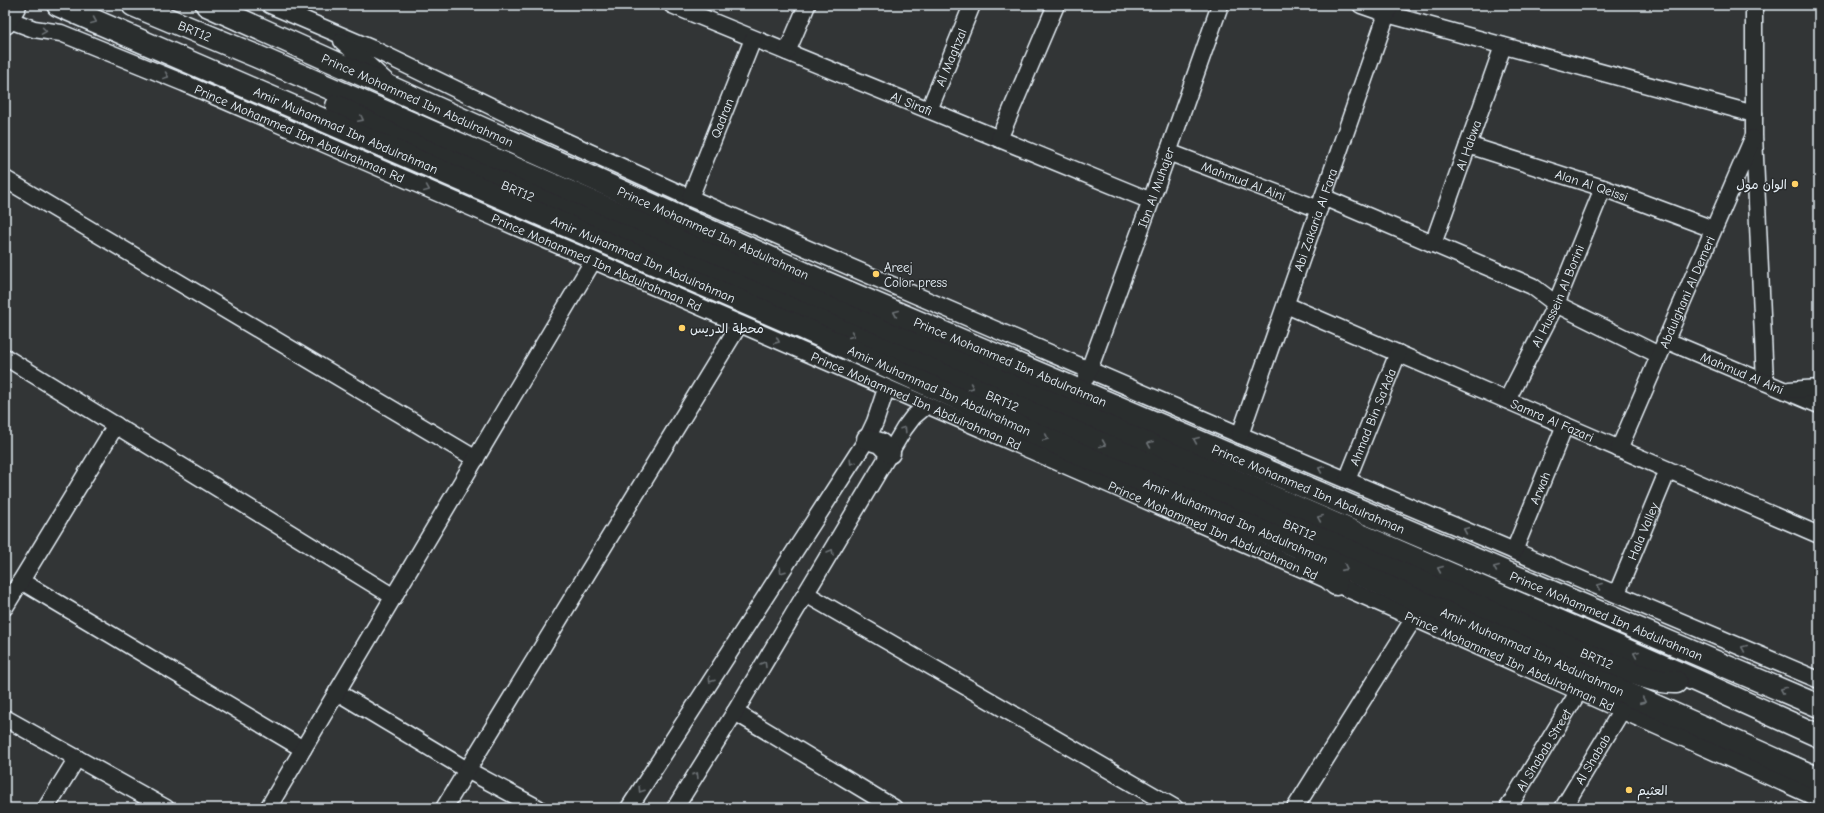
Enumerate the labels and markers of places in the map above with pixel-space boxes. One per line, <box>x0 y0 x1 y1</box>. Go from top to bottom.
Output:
place label: الوان مول <box>1736 177 1787 193</box>
marker: الوان مول <box>1790 179 1800 189</box>
place label: Areej Color press <box>884 260 947 290</box>
marker: Areej Color press <box>871 269 881 279</box>
place label: محطة الدريس <box>690 321 764 337</box>
marker: محطة الدريس <box>677 323 687 333</box>
place label: العثيم <box>1637 783 1668 801</box>
marker: العثيم <box>1624 785 1634 795</box>

